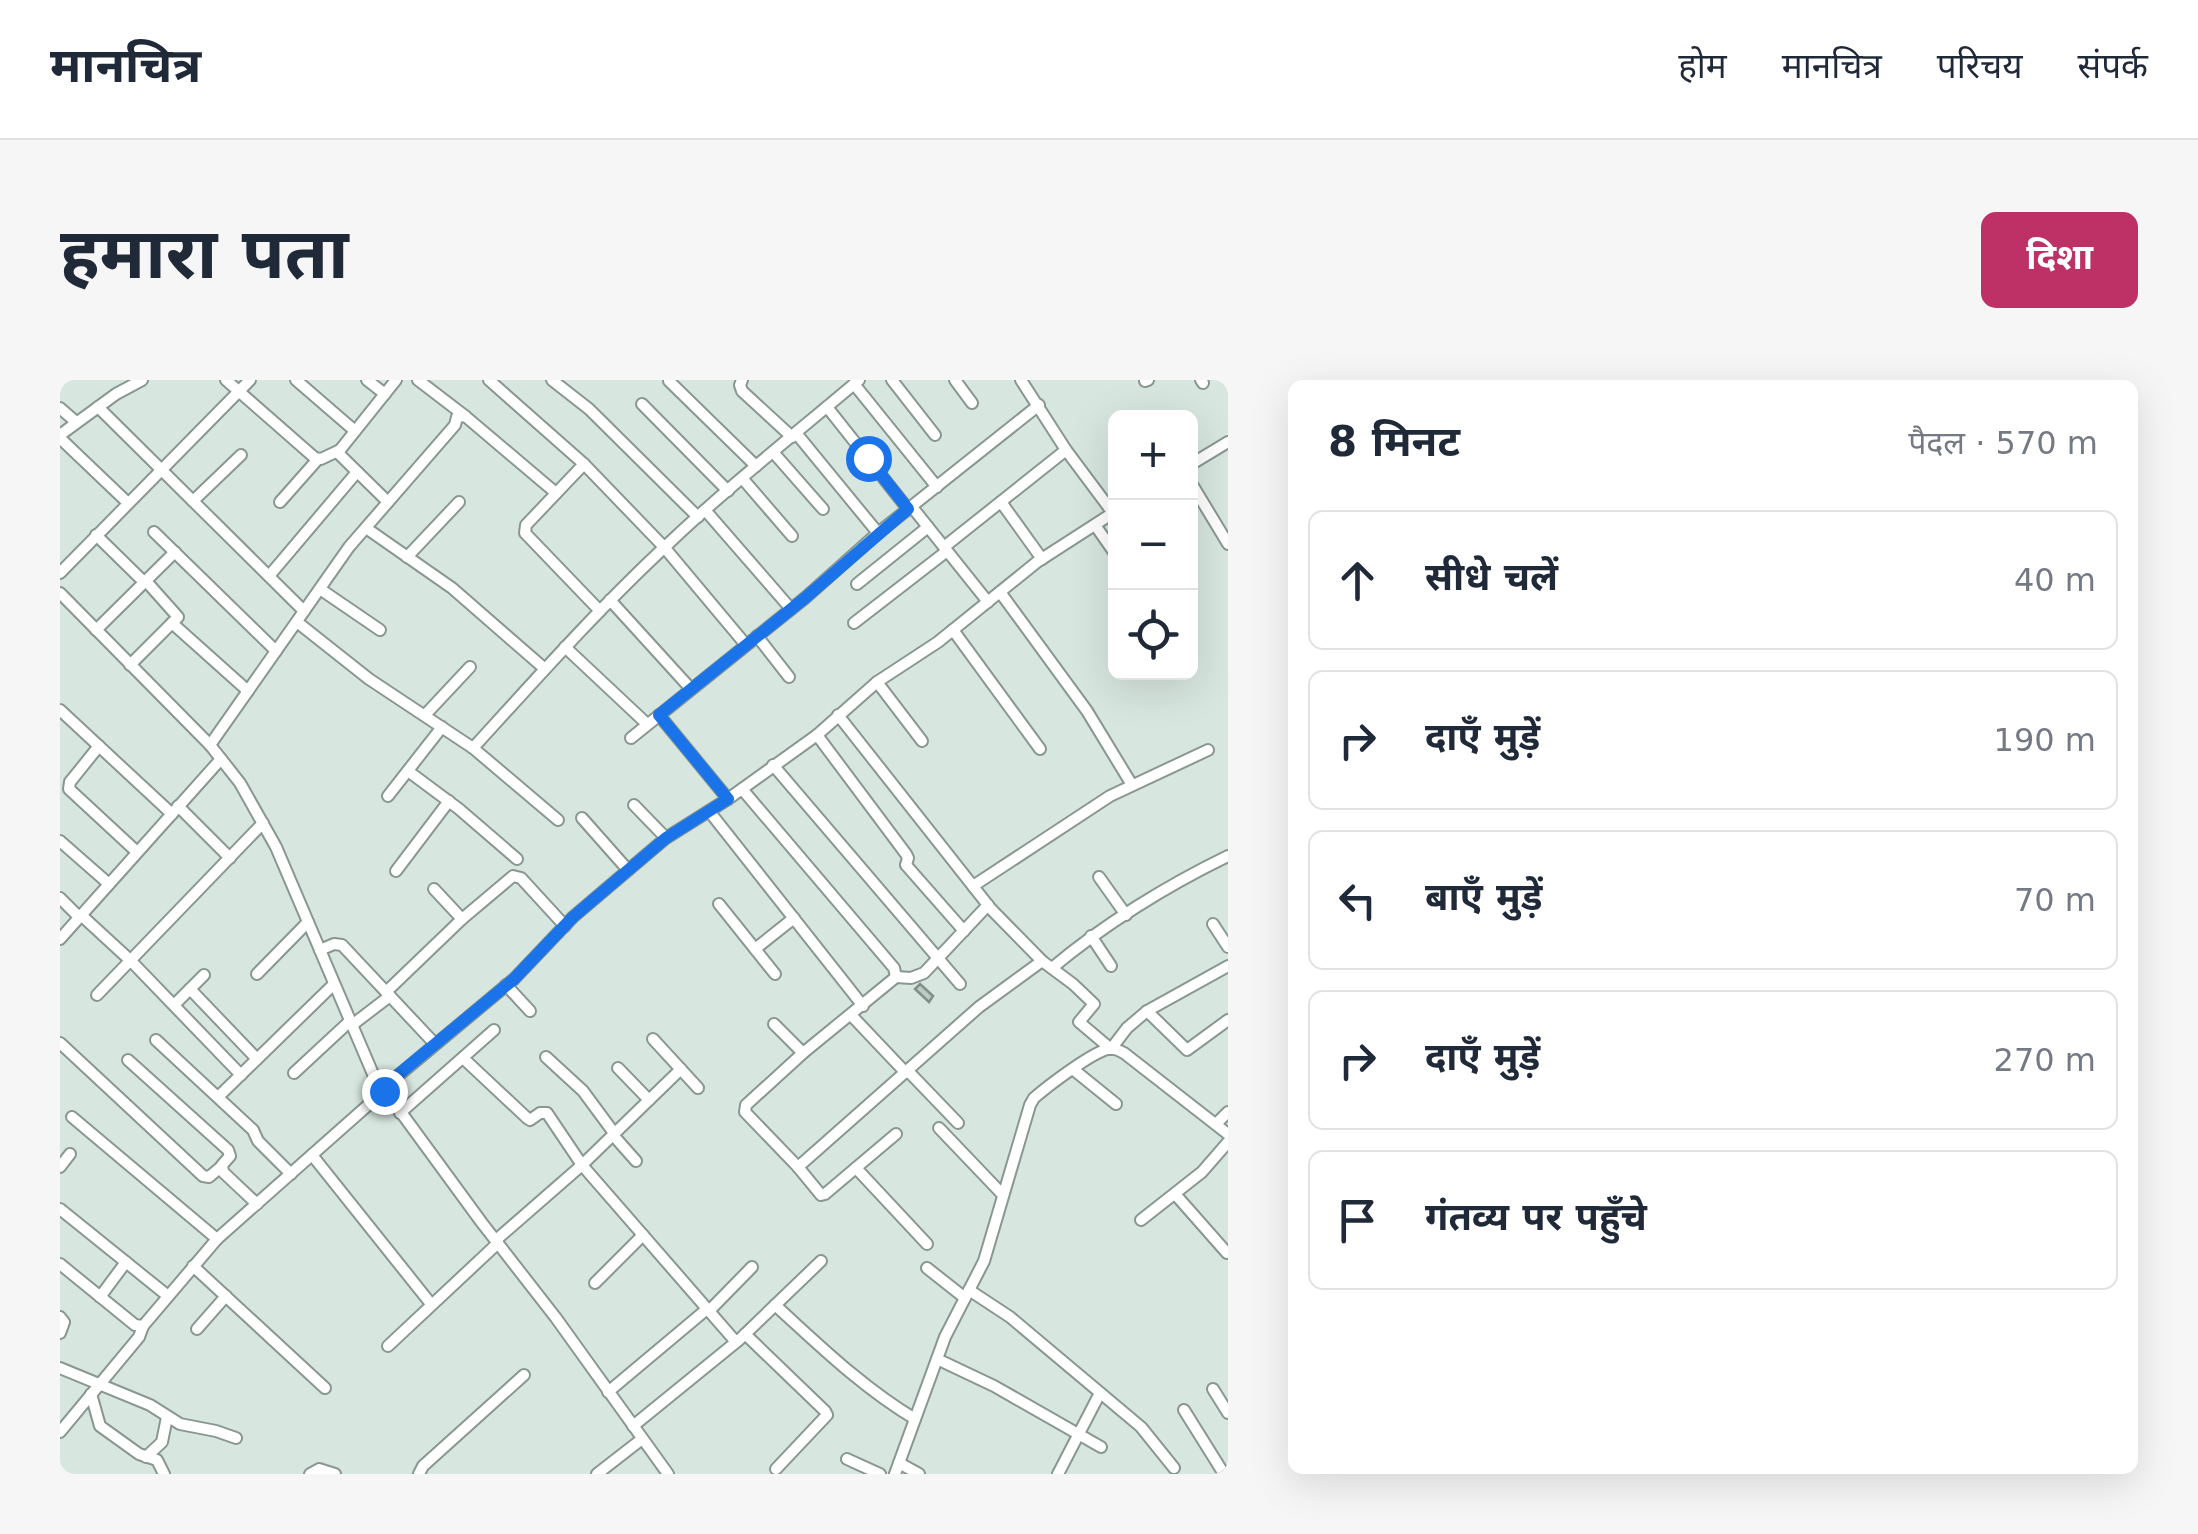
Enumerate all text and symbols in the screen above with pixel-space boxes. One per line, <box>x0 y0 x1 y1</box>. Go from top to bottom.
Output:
text: मानचित्र <box>50 37 201 93</box>
text: होम <box>1678 46 1727 86</box>
text: मानचित्र <box>1782 46 1882 86</box>
text: परिचय <box>1937 46 2023 86</box>
text: संपर्क <box>2078 46 2148 86</box>
button: दिशा <box>1981 212 2138 308</box>
text: हमारा पता <box>60 213 349 295</box>
map controls <box>1108 410 1198 680</box>
button: + <box>1108 410 1198 500</box>
text: 8 मिनट <box>1328 417 1460 466</box>
text: पैदल · 570 m <box>1908 424 2098 462</box>
route start <box>846 436 892 482</box>
button: − <box>1108 500 1198 590</box>
icon: ahead <box>1330 553 1385 608</box>
text: सीधे चलें <box>1425 555 1558 599</box>
text: 40 m <box>2014 561 2096 599</box>
button: locate <box>1108 590 1198 680</box>
icon: right <box>1330 713 1385 768</box>
text: दाएँ मुड़ें <box>1425 715 1540 759</box>
text: 190 m <box>1994 721 2096 759</box>
icon: left <box>1330 873 1385 928</box>
text: बाएँ मुड़ें <box>1425 875 1542 919</box>
text: 70 m <box>2014 881 2096 919</box>
icon: right <box>1330 1033 1385 1088</box>
text: दाएँ मुड़ें <box>1425 1035 1540 1079</box>
text: 270 m <box>1994 1041 2096 1079</box>
route end <box>362 1069 408 1115</box>
icon: arrive <box>1330 1193 1385 1248</box>
text: गंतव्य पर पहुँचे <box>1425 1195 1647 1239</box>

